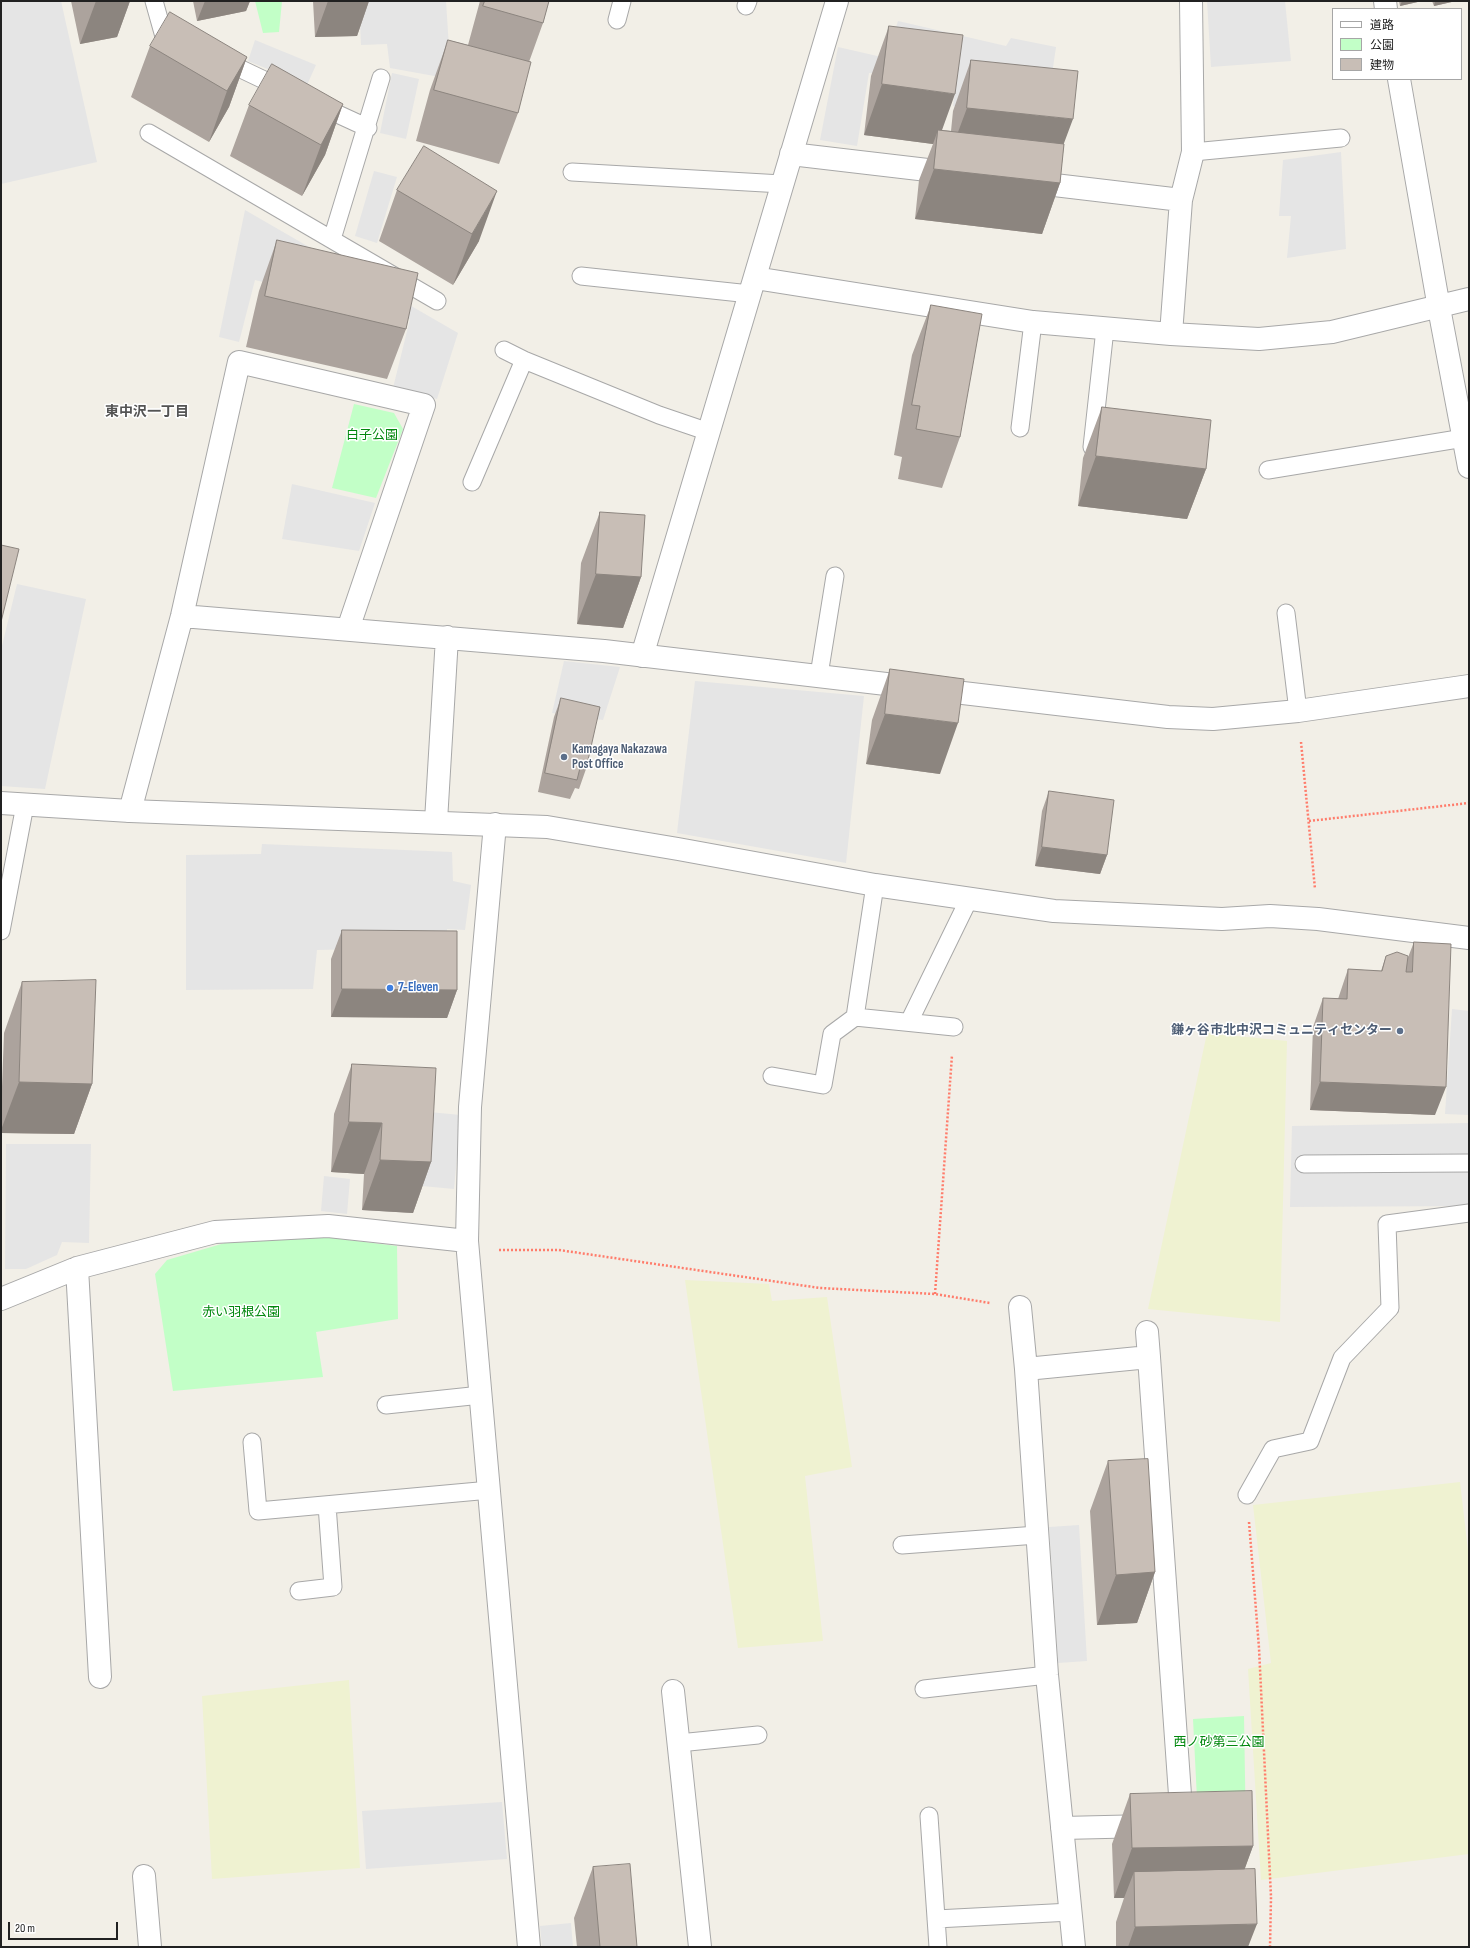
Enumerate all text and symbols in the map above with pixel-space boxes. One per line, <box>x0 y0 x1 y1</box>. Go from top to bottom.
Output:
legend <box>1332 8 1462 80</box>
text: 道路 <box>1370 18 1394 33</box>
text: 公園 <box>1370 38 1394 53</box>
text: 建物 <box>1370 58 1394 73</box>
district label: 東中沢一丁目 <box>105 404 189 420</box>
park label: 白子公園 <box>346 428 398 444</box>
place label: Kamagaya Nakazawa Post Office <box>572 742 667 773</box>
marker: Kamagaya Nakazawa Post Office <box>559 752 569 762</box>
place label: 7-Eleven <box>398 980 438 996</box>
marker: 7-Eleven <box>385 983 395 993</box>
place label: 鎌ヶ谷市北中沢コミュニティセンター <box>1171 1023 1392 1039</box>
marker: 鎌ヶ谷市北中沢コミュニティセンター <box>1395 1026 1405 1036</box>
park label: 赤い羽根公園 <box>202 1305 280 1321</box>
park label: 西ノ砂第三公園 <box>1174 1735 1264 1751</box>
scale bar <box>10 1914 120 1940</box>
text: 20 m <box>15 1921 35 1936</box>

